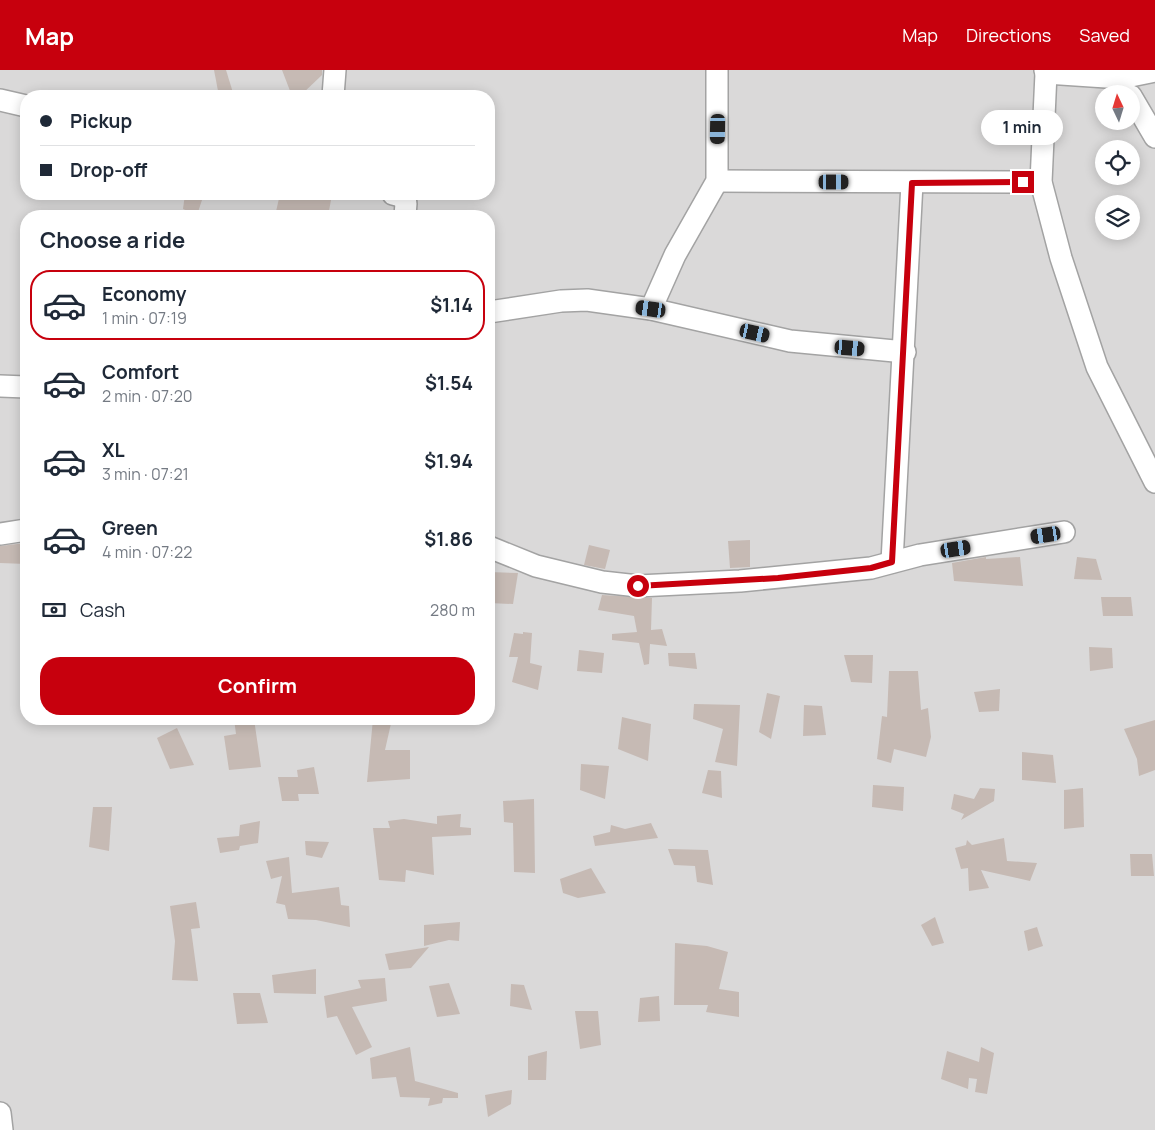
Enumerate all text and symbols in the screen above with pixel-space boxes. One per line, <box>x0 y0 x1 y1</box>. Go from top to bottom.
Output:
text: Map <box>25 19 74 52</box>
text: Map <box>902 23 938 47</box>
text: Directions <box>966 23 1051 47</box>
text: Saved <box>1079 23 1130 47</box>
north arrow <box>1095 85 1140 130</box>
map controls <box>1095 85 1140 240</box>
text: Pickup <box>70 108 132 134</box>
callout: 1 min <box>982 109 1064 144</box>
car <box>710 114 725 144</box>
text: 1 min <box>1002 116 1042 138</box>
button: locate <box>1095 140 1140 185</box>
text: Drop-off <box>70 157 147 183</box>
route end <box>1012 171 1034 193</box>
car <box>819 175 849 190</box>
button: layers <box>1095 195 1140 240</box>
text: Choose a ride <box>40 225 185 255</box>
text: Economy <box>102 281 186 307</box>
icon: car <box>42 283 87 328</box>
text: $1.14 <box>430 292 473 318</box>
car <box>635 299 666 319</box>
text: 1 min · 07:19 <box>102 307 187 329</box>
car <box>738 322 771 344</box>
car <box>834 339 865 357</box>
text: Comfort <box>102 359 179 385</box>
icon: car <box>42 361 87 406</box>
text: $1.54 <box>425 370 473 396</box>
text: 2 min · 07:20 <box>102 385 193 407</box>
text: XL <box>102 437 125 463</box>
icon: car <box>42 439 87 484</box>
text: $1.94 <box>424 448 473 474</box>
text: 3 min · 07:21 <box>102 463 189 485</box>
text: Green <box>102 515 158 541</box>
icon: car <box>42 517 87 562</box>
car <box>1030 525 1061 545</box>
text: $1.86 <box>424 526 473 552</box>
car <box>940 539 971 559</box>
text: 4 min · 07:22 <box>102 541 192 563</box>
route start <box>627 575 649 597</box>
icon: cash <box>40 596 68 624</box>
text: Cash <box>80 597 125 623</box>
text: 280 m <box>430 599 475 621</box>
button: Confirm <box>40 657 475 715</box>

